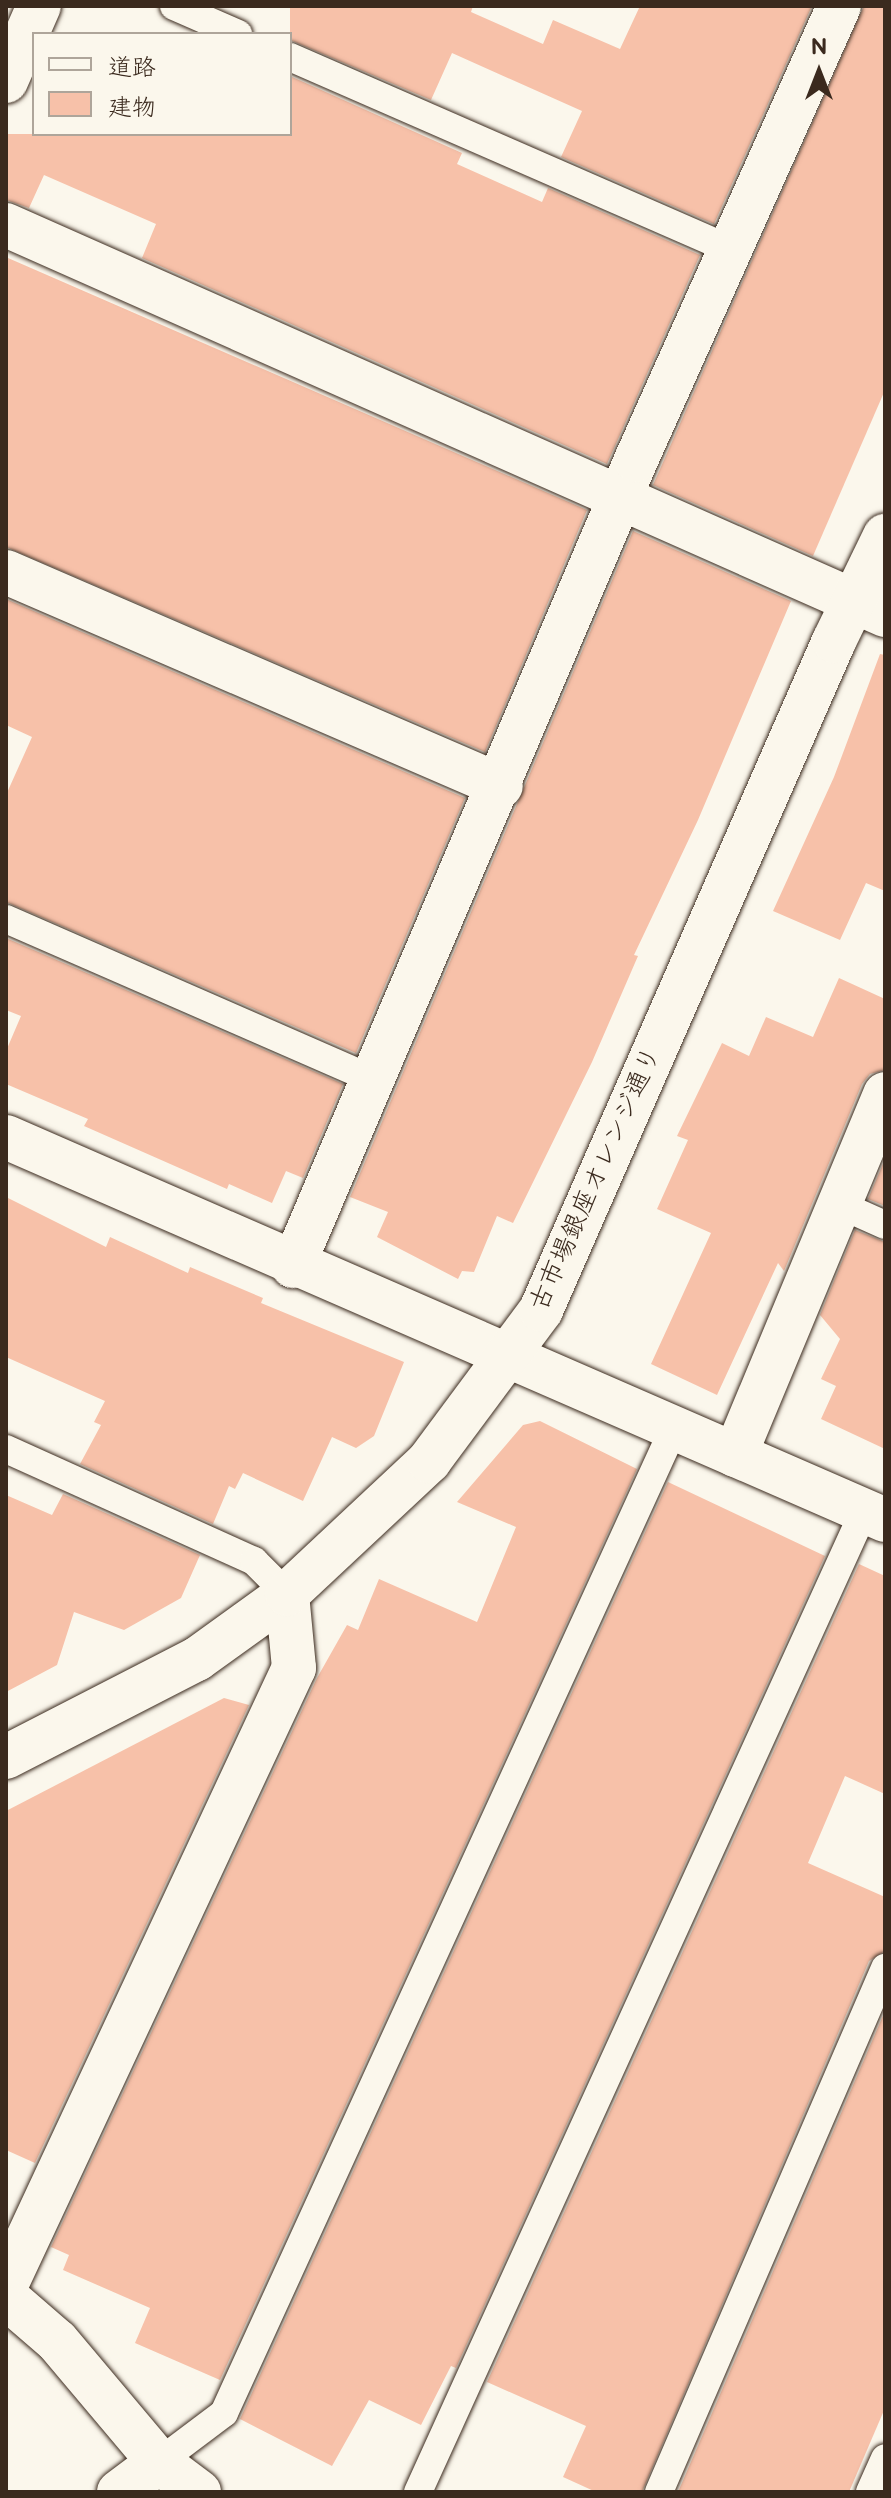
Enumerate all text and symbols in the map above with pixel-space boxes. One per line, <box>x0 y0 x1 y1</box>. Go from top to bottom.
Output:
legend <box>32 32 292 136</box>
north arrow <box>779 32 859 112</box>
text: N <box>811 34 827 61</box>
text: 道路 <box>108 53 156 82</box>
text: 建物 <box>108 93 156 122</box>
street label: 古市場銀座オレンジ通り <box>524 1042 668 1316</box>

